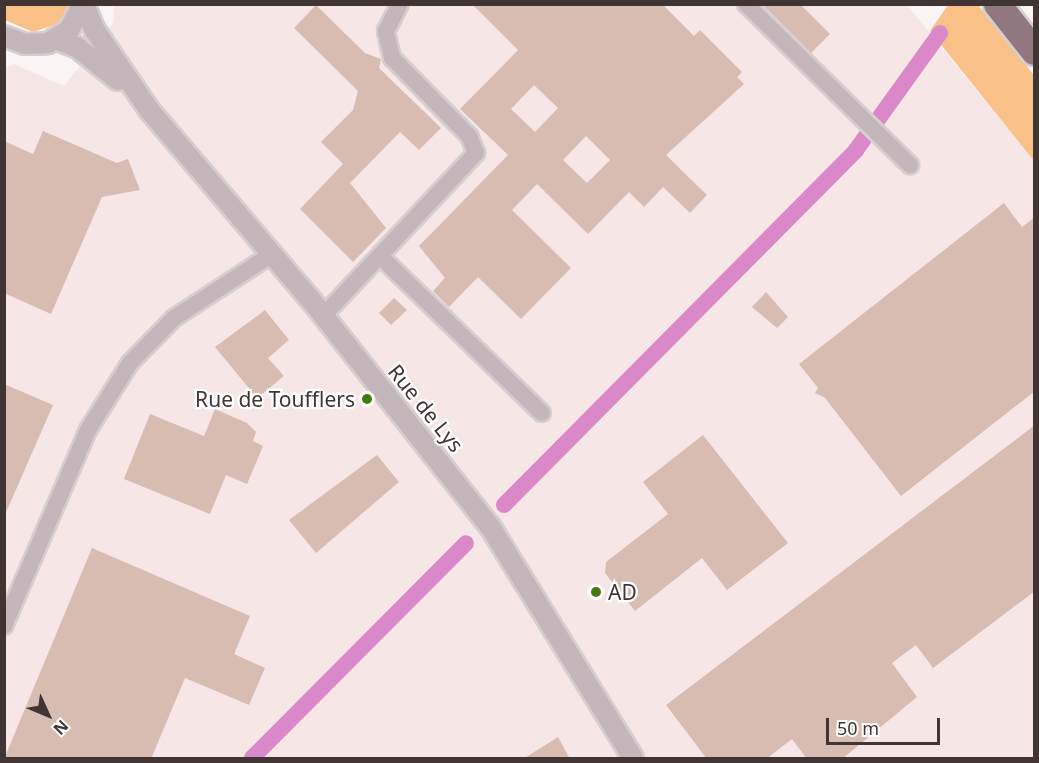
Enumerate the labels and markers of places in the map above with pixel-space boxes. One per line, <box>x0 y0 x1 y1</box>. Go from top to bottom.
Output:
place label: Rue de Toufflers <box>195 386 355 412</box>
marker: Rue de Toufflers <box>360 392 374 406</box>
place label: AD <box>608 579 637 605</box>
marker: AD <box>589 585 603 599</box>

